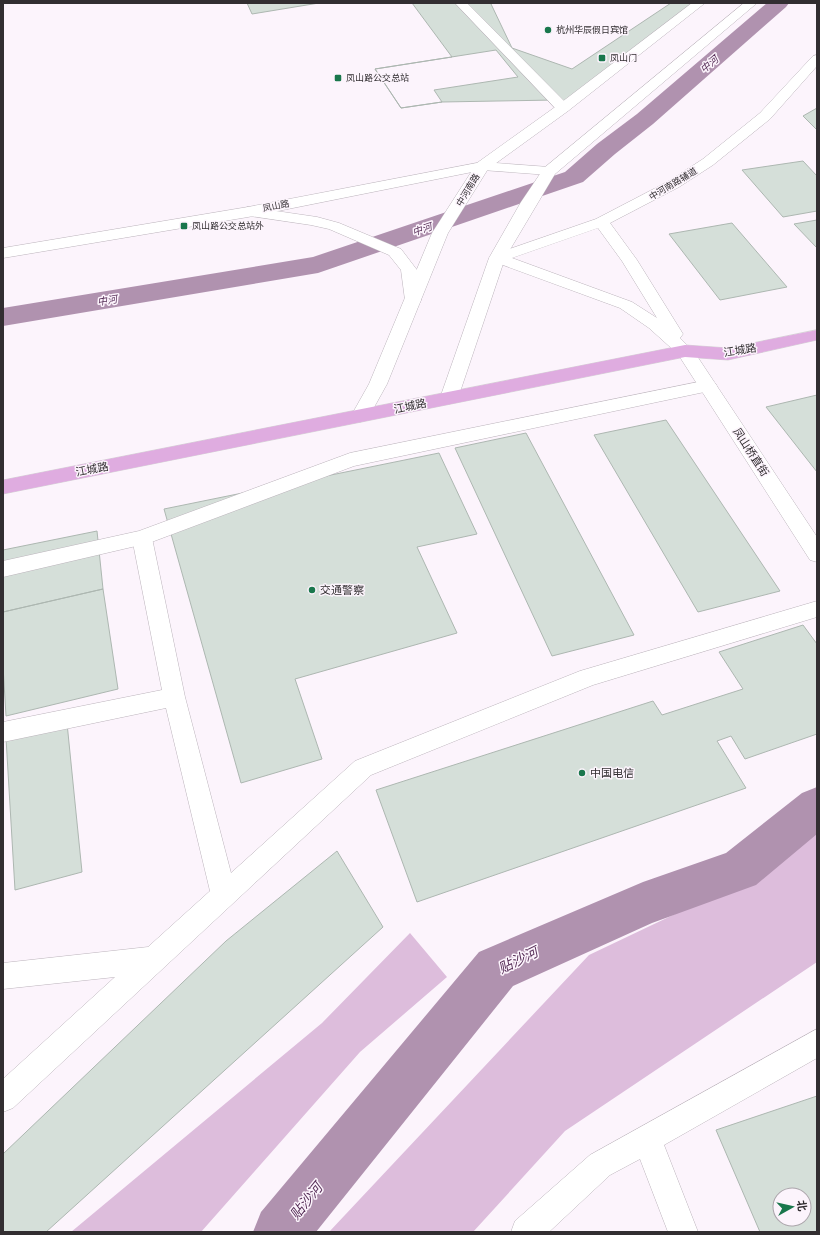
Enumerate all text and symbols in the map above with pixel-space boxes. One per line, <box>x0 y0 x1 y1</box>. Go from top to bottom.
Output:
place label: 杭州华辰假日宾馆 <box>556 24 628 36</box>
marker: 杭州华辰假日宾馆 <box>543 25 553 35</box>
place label: 凤山门 <box>610 52 637 64</box>
water label: 中河 <box>698 52 723 76</box>
marker: 凤山门 <box>597 53 607 63</box>
place label: 凤山路公交总站 <box>346 72 409 84</box>
marker: 凤山路公交总站 <box>333 73 343 83</box>
street label: 中河南路辅道 <box>647 165 699 203</box>
street label: 中河南路 <box>454 171 482 209</box>
street label: 凤山路 <box>262 198 290 214</box>
water label: 中河 <box>411 219 436 239</box>
place label: 凤山路公交总站外 <box>192 220 264 232</box>
marker: 凤山路公交总站外 <box>179 221 189 231</box>
water label: 中河 <box>96 292 120 308</box>
street label: 江城路 <box>723 341 757 359</box>
street label: 江城路 <box>392 396 428 416</box>
street label: 凤山桥直街 <box>730 425 772 479</box>
street label: 江城路 <box>74 459 110 479</box>
place label: 交通警察 <box>320 583 364 597</box>
marker: 交通警察 <box>307 585 317 595</box>
place label: 中国电信 <box>590 766 634 780</box>
marker: 中国电信 <box>577 768 587 778</box>
water label: 贴沙河 <box>495 941 544 977</box>
water label: 贴沙河 <box>286 1177 328 1223</box>
north arrow <box>772 1187 812 1227</box>
text: 北 <box>794 1199 810 1212</box>

